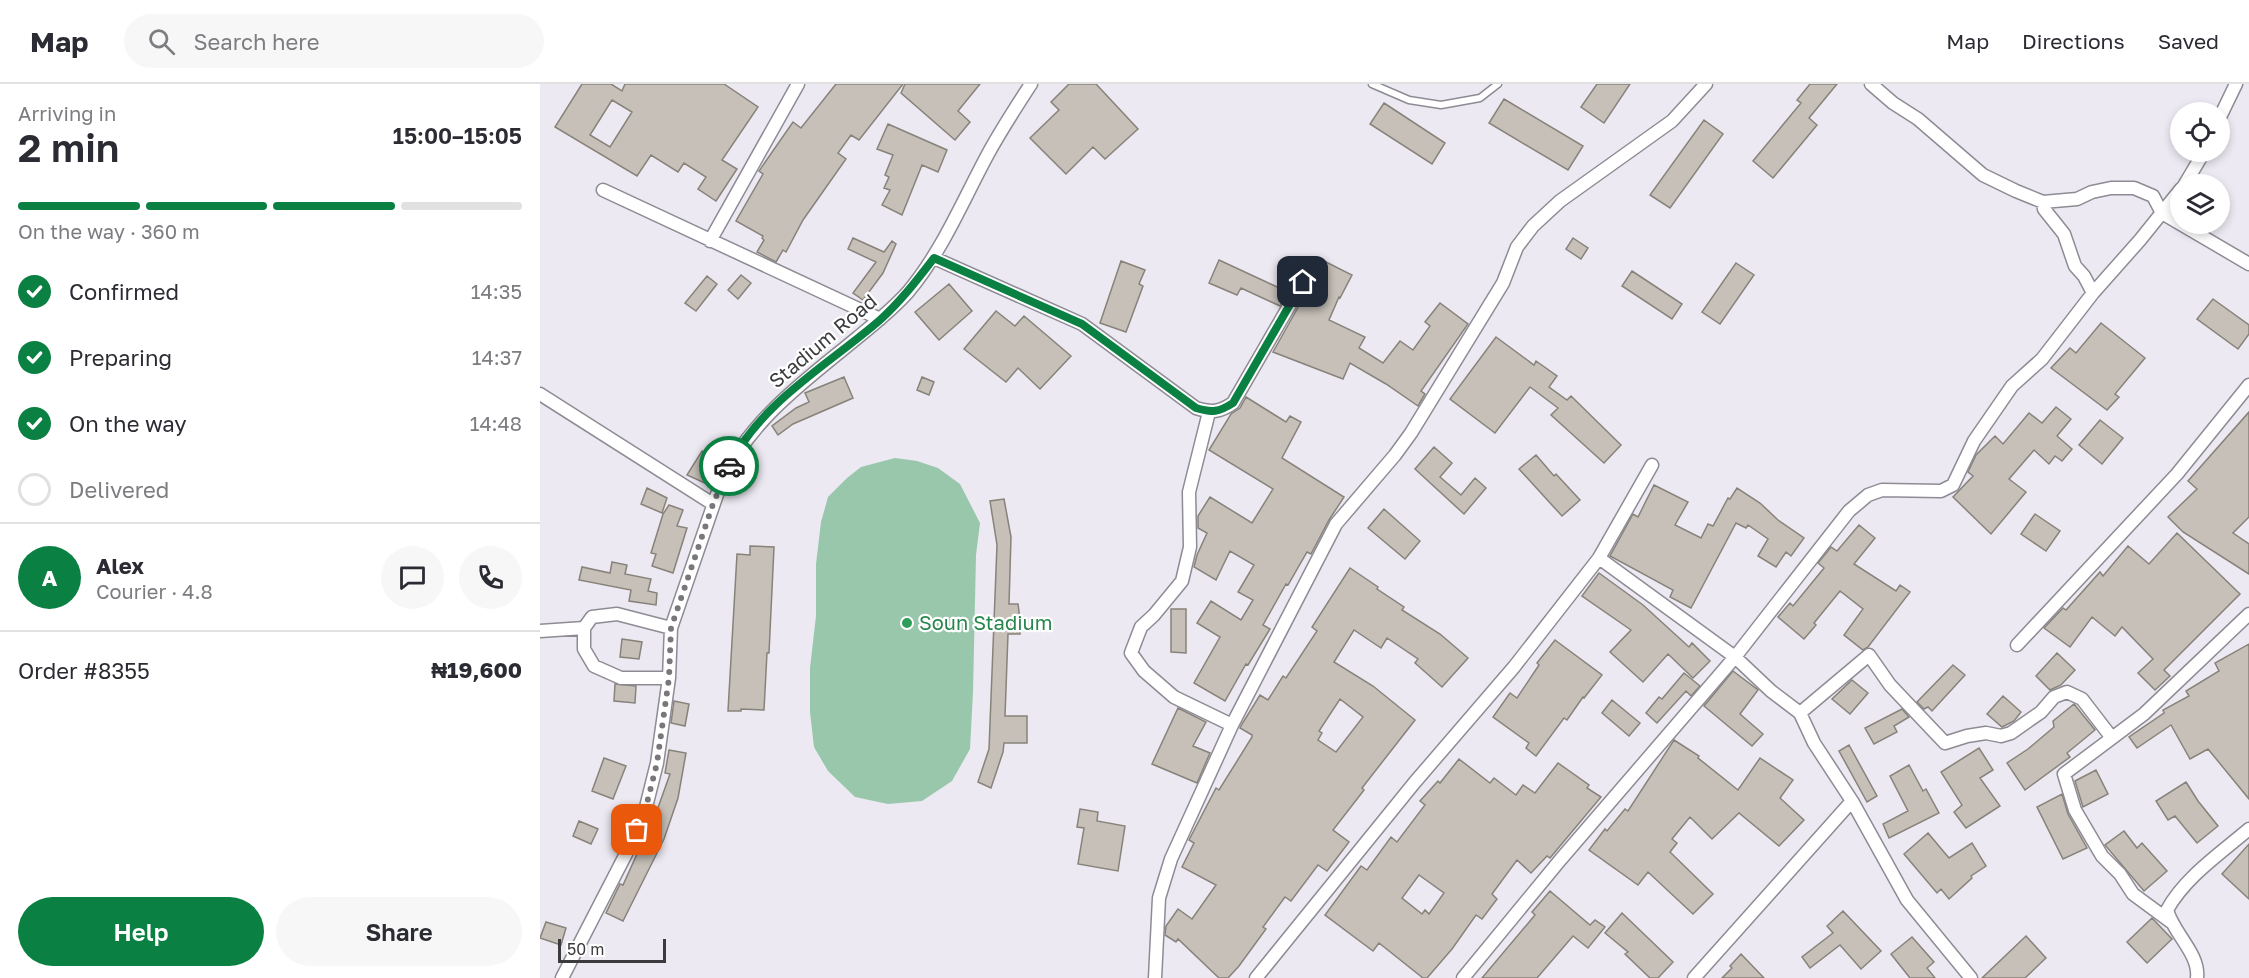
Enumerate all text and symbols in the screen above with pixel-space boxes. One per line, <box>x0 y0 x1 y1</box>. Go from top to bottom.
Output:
search box <box>124 14 544 68</box>
text: Map <box>30 25 88 58</box>
icon: search <box>145 25 178 58</box>
text: Search here <box>193 28 319 55</box>
text: Map <box>1946 28 1989 54</box>
text: Directions <box>2022 28 2125 54</box>
text: Saved <box>2158 28 2219 54</box>
text: Arriving in <box>18 101 116 125</box>
map controls <box>2170 102 2230 234</box>
button: locate <box>2170 102 2230 162</box>
text: 15:00–15:05 <box>393 122 522 149</box>
text: 2 min <box>18 124 119 171</box>
button: layers <box>2170 174 2230 234</box>
text: On the way · 360 m <box>18 219 200 243</box>
pin <box>1277 256 1328 307</box>
icon: home <box>1286 265 1319 298</box>
icon: check <box>18 275 51 308</box>
text: Confirmed <box>69 278 179 305</box>
text: 14:35 <box>471 279 522 303</box>
street label: Stadium Road <box>764 288 881 392</box>
icon: check <box>18 341 51 374</box>
text: Preparing <box>69 344 172 371</box>
text: 14:37 <box>472 345 522 369</box>
icon: check <box>18 407 51 440</box>
text: On the way <box>69 410 187 437</box>
text: 14:48 <box>470 411 522 435</box>
courier <box>699 436 759 496</box>
icon: car <box>713 450 746 483</box>
text: Delivered <box>69 476 169 503</box>
button: chat <box>381 546 444 609</box>
button: phone <box>459 546 522 609</box>
text: Alex <box>96 552 144 579</box>
text: A <box>42 564 57 591</box>
text: Courier · 4.8 <box>96 579 213 603</box>
place label: Soun Stadium <box>919 610 1052 634</box>
marker: Soun Stadium <box>900 616 914 630</box>
text: ₦19,600 <box>431 656 522 683</box>
text: Order #8355 <box>18 657 150 684</box>
pin <box>611 804 662 855</box>
icon: bag <box>620 813 653 846</box>
button: Help <box>18 897 264 966</box>
button: Share <box>276 897 522 966</box>
scale bar <box>558 936 666 964</box>
text: 50 m <box>567 939 604 959</box>

